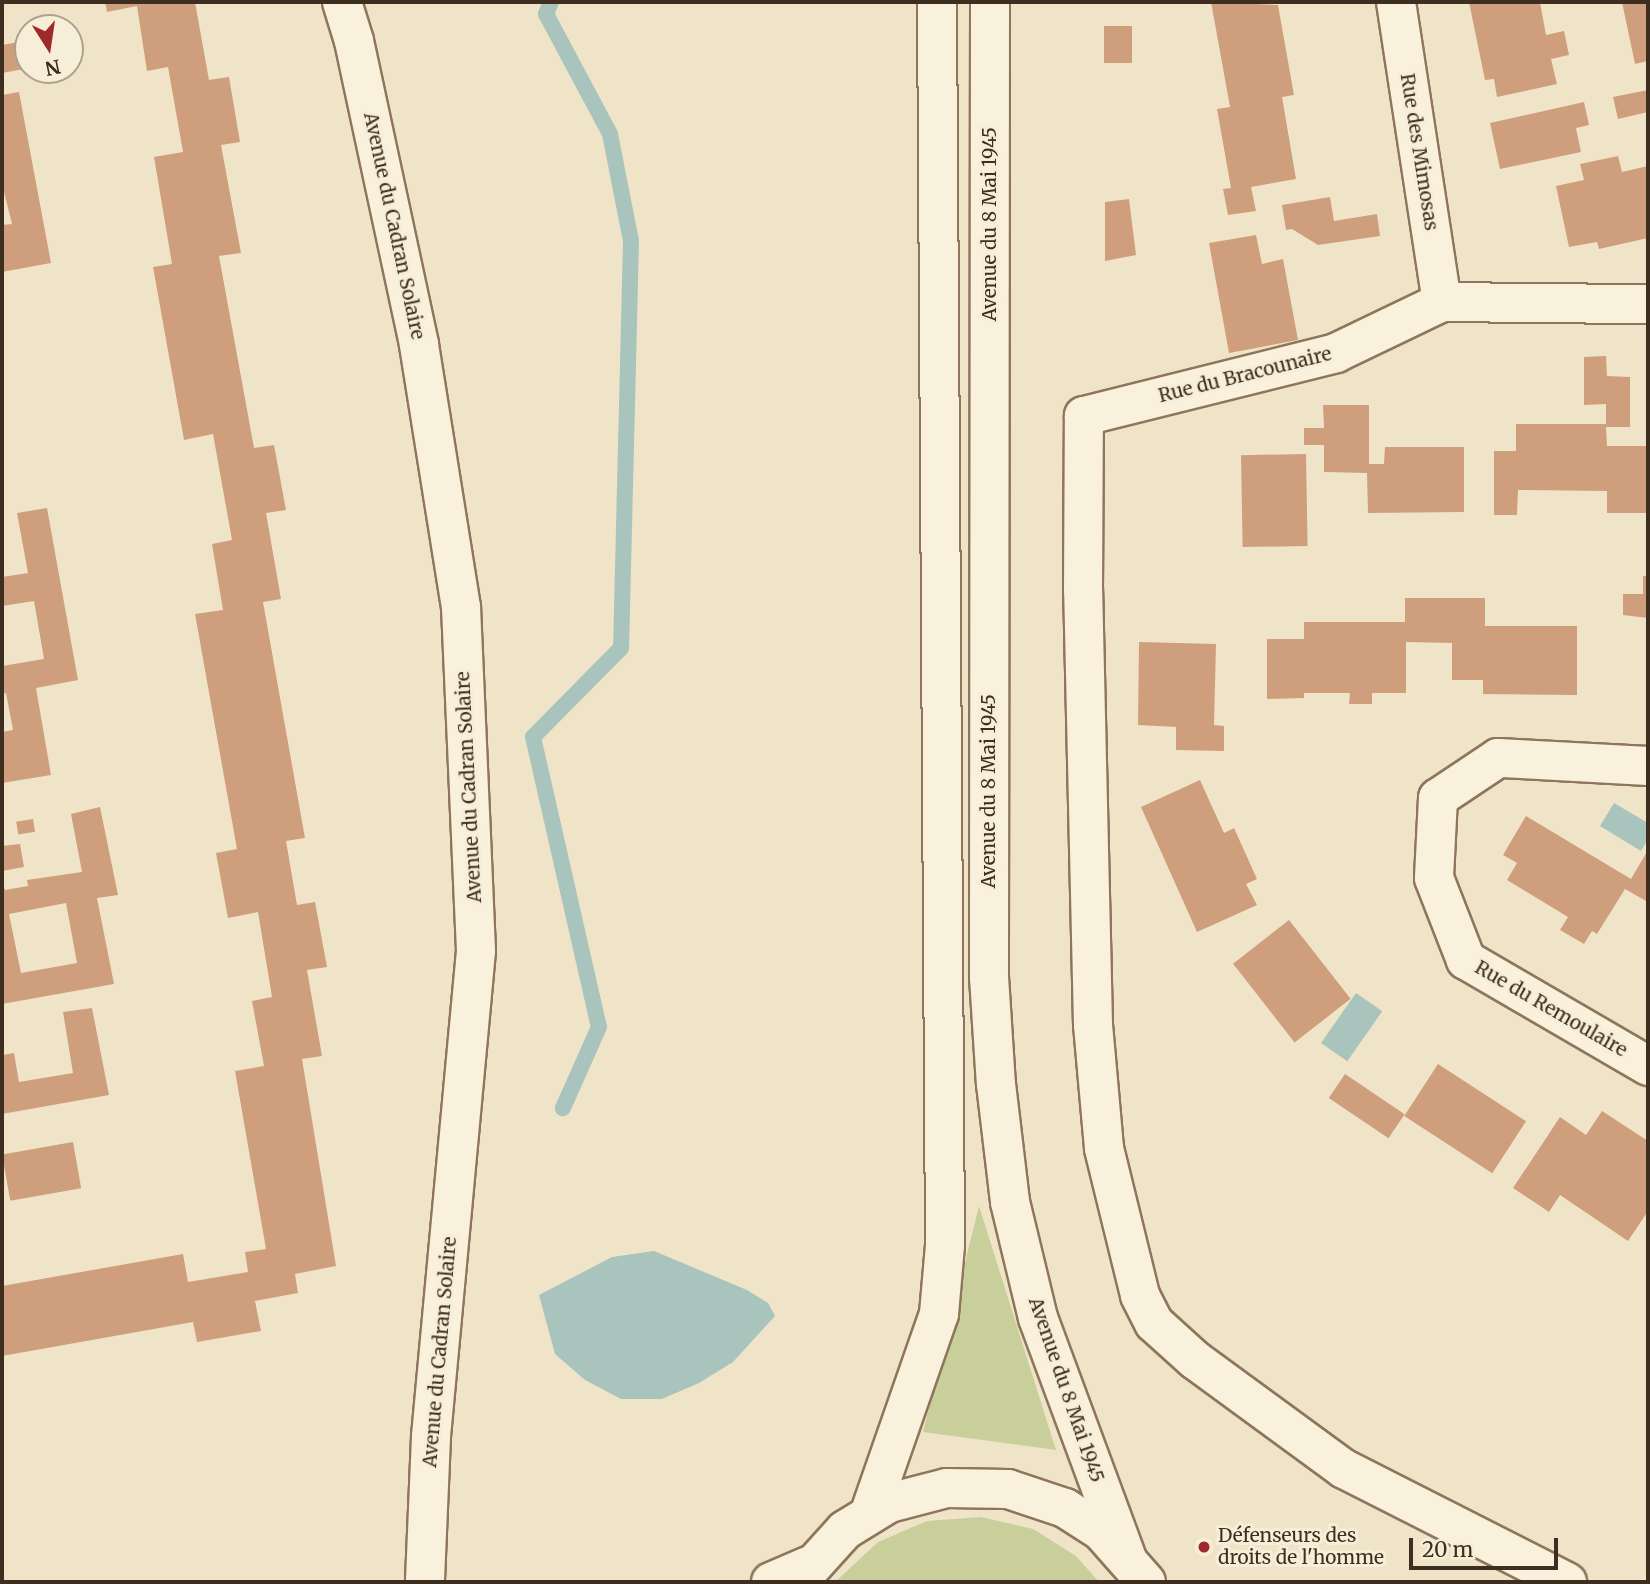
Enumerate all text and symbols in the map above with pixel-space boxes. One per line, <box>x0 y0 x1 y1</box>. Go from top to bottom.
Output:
north arrow <box>14 14 84 84</box>
text: N <box>43 54 63 81</box>
street label: Rue des Mimosas <box>1395 72 1443 232</box>
street label: Avenue du Cadran Solaire <box>359 110 429 342</box>
street label: Avenue du 8 Mai 1945 <box>979 127 1001 321</box>
street label: Rue du Bracounaire <box>1156 342 1334 408</box>
street label: Avenue du Cadran Solaire <box>452 671 486 903</box>
street label: Avenue du 8 Mai 1945 <box>978 694 1000 888</box>
street label: Rue du Remoulaire <box>1471 956 1631 1062</box>
street label: Avenue du Cadran Solaire <box>419 1236 461 1468</box>
street label: Avenue du 8 Mai 1945 <box>1024 1294 1108 1486</box>
scale bar <box>1412 1524 1561 1568</box>
place label: Défenseurs des droits de l'homme <box>1218 1525 1384 1569</box>
text: 20 m <box>1422 1536 1473 1563</box>
marker: Défenseurs des droits de l'homme <box>1196 1539 1212 1555</box>

